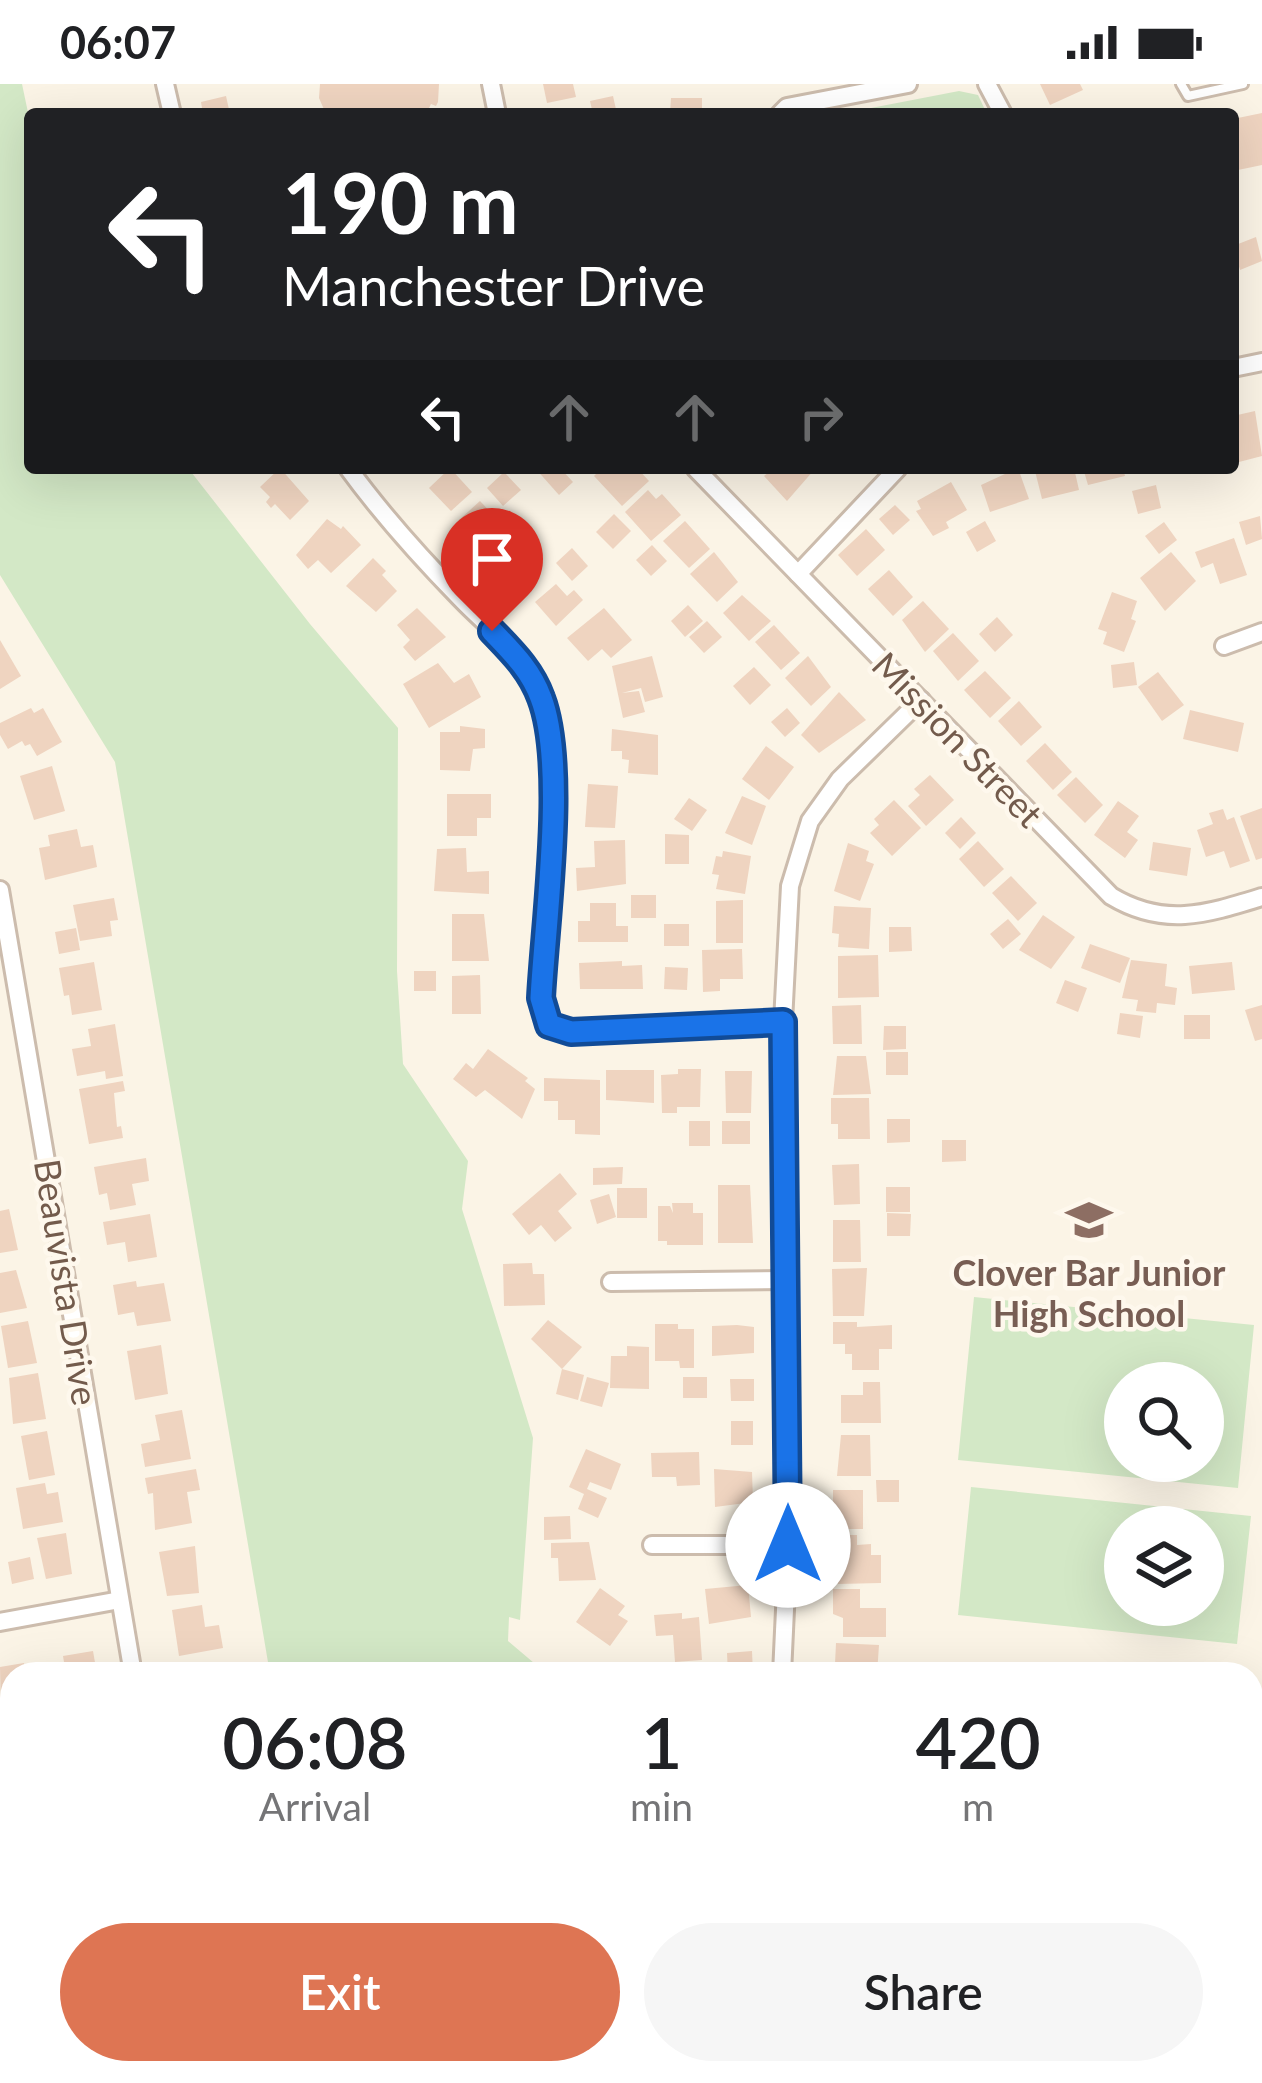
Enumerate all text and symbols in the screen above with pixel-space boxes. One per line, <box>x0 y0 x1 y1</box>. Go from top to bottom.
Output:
text: 06:07 <box>60 15 176 69</box>
text: 190 m <box>282 151 519 252</box>
icon: left <box>84 156 240 312</box>
text: Manchester Drive <box>282 253 705 318</box>
icon: left <box>410 384 476 450</box>
icon: ahead <box>536 384 602 450</box>
icon: ahead <box>662 384 728 450</box>
icon: right <box>788 384 854 450</box>
pin <box>441 508 543 631</box>
icon: arrive <box>459 526 525 592</box>
street label: Mission Street <box>864 642 1052 836</box>
street label: Beauvista Drive <box>26 1156 108 1408</box>
school or university icon: Clover Bar Junior High School <box>1064 1195 1114 1245</box>
place label: Clover Bar Junior High School <box>953 1250 1226 1335</box>
map controls <box>1104 1362 1224 1626</box>
button: search <box>1104 1362 1224 1482</box>
position arrow <box>725 1482 851 1608</box>
button: layers <box>1104 1506 1224 1626</box>
text: 06:08 <box>222 1698 408 1784</box>
text: 1 <box>641 1698 682 1784</box>
text: 420 <box>915 1698 1041 1784</box>
text: Arrival <box>259 1783 371 1829</box>
text: min <box>630 1783 693 1829</box>
text: m <box>962 1783 994 1829</box>
button: Exit <box>60 1923 620 2061</box>
button: Share <box>644 1923 1203 2061</box>

